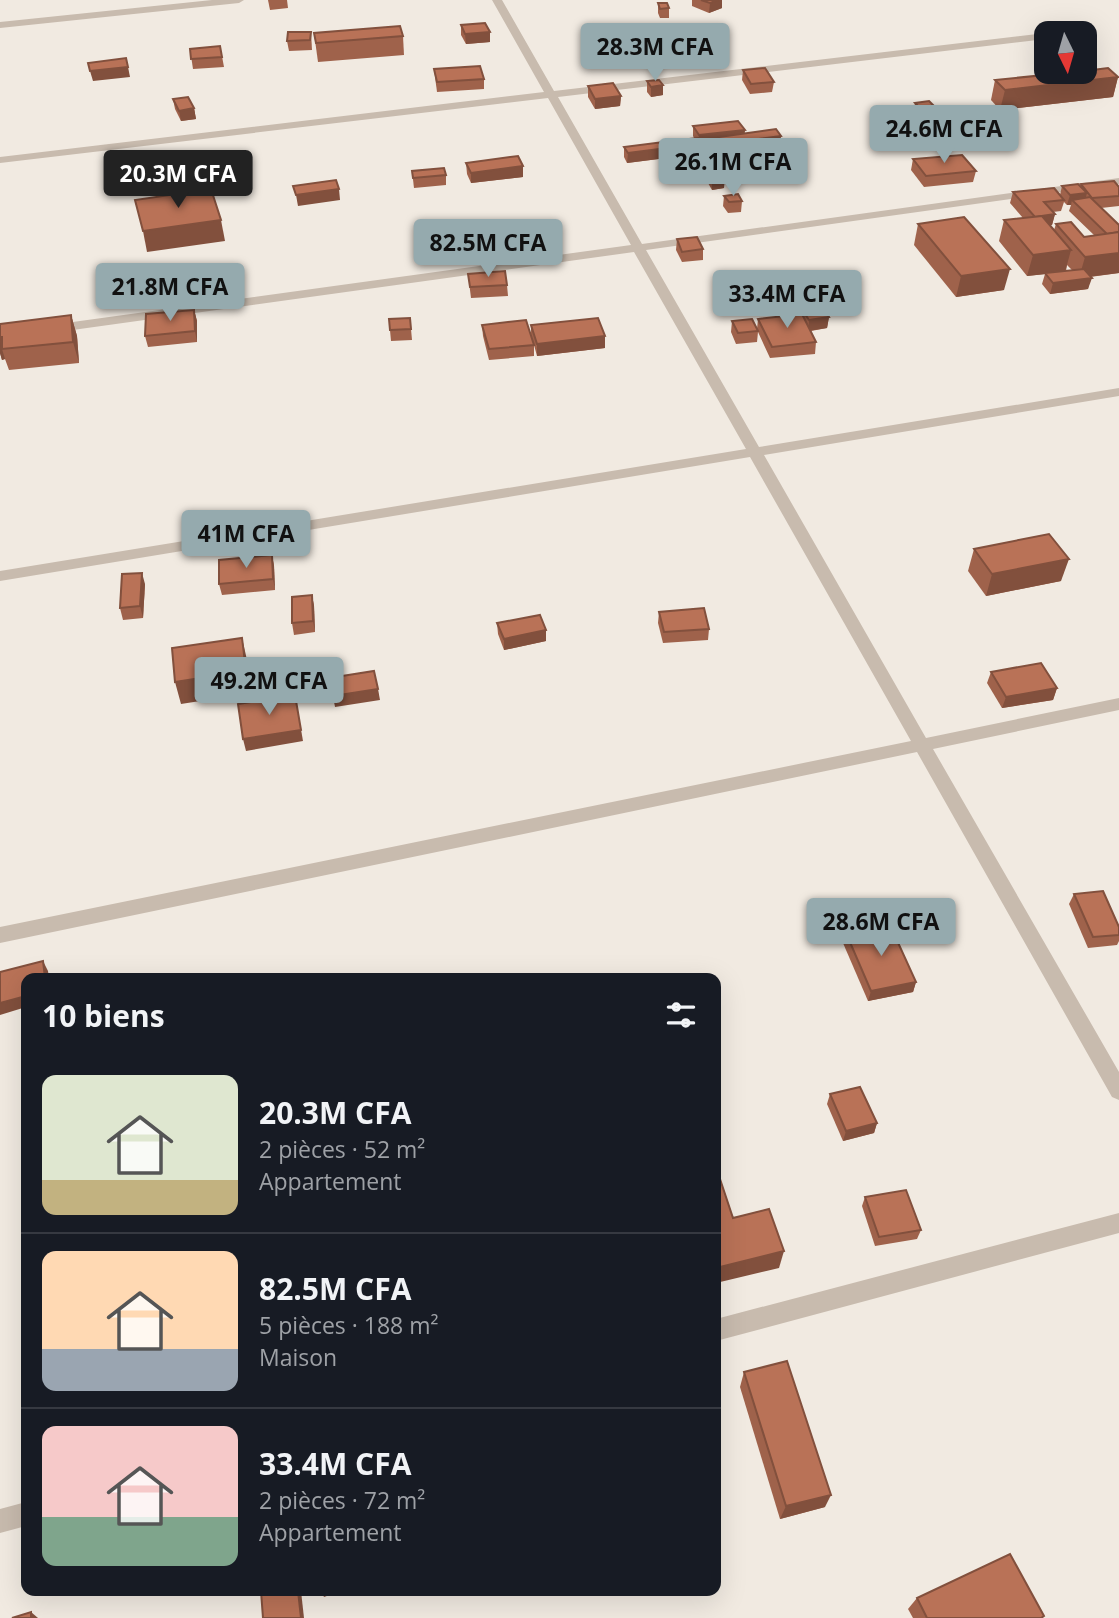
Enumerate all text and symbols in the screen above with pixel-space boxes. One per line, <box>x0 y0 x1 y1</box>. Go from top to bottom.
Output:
north arrow <box>1034 21 1097 84</box>
map controls <box>1034 21 1097 84</box>
pin: 28.3M CFA <box>575 24 735 83</box>
text: 28.3M CFA <box>597 30 713 62</box>
pin: 24.6M CFA <box>864 106 1024 165</box>
text: 24.6M CFA <box>886 112 1002 144</box>
pin: 26.1M CFA <box>653 138 813 198</box>
text: 26.1M CFA <box>675 145 791 177</box>
pin: 20.3M CFA <box>98 150 258 210</box>
text: 20.3M CFA <box>120 157 236 189</box>
pin: 82.5M CFA <box>408 219 568 279</box>
text: 82.5M CFA <box>430 226 546 258</box>
pin: 21.8M CFA <box>90 264 250 323</box>
text: 21.8M CFA <box>112 270 228 302</box>
pin: 33.4M CFA <box>707 270 867 330</box>
text: 33.4M CFA <box>729 277 845 309</box>
pin: 41M CFA <box>181 510 311 570</box>
text: 41M CFA <box>197 517 295 549</box>
pin: 49.2M CFA <box>189 658 349 717</box>
text: 49.2M CFA <box>211 664 327 696</box>
pin: 28.6M CFA <box>801 898 961 958</box>
text: 28.6M CFA <box>823 905 939 937</box>
text: 10 biens <box>42 995 165 1036</box>
icon: filters <box>662 996 700 1034</box>
text: 20.3M CFA <box>259 1092 411 1133</box>
icon: home <box>98 1103 182 1187</box>
text: 2 pièces · 52 m² <box>259 1133 425 1165</box>
text: Appartement <box>259 1165 402 1197</box>
text: 82.5M CFA <box>259 1268 411 1309</box>
icon: home <box>98 1279 182 1363</box>
text: 5 pièces · 188 m² <box>259 1309 439 1341</box>
text: Maison <box>259 1341 337 1373</box>
text: 33.4M CFA <box>259 1443 411 1484</box>
icon: home <box>98 1454 182 1538</box>
text: 2 pièces · 72 m² <box>259 1484 425 1516</box>
text: Appartement <box>259 1516 402 1548</box>

